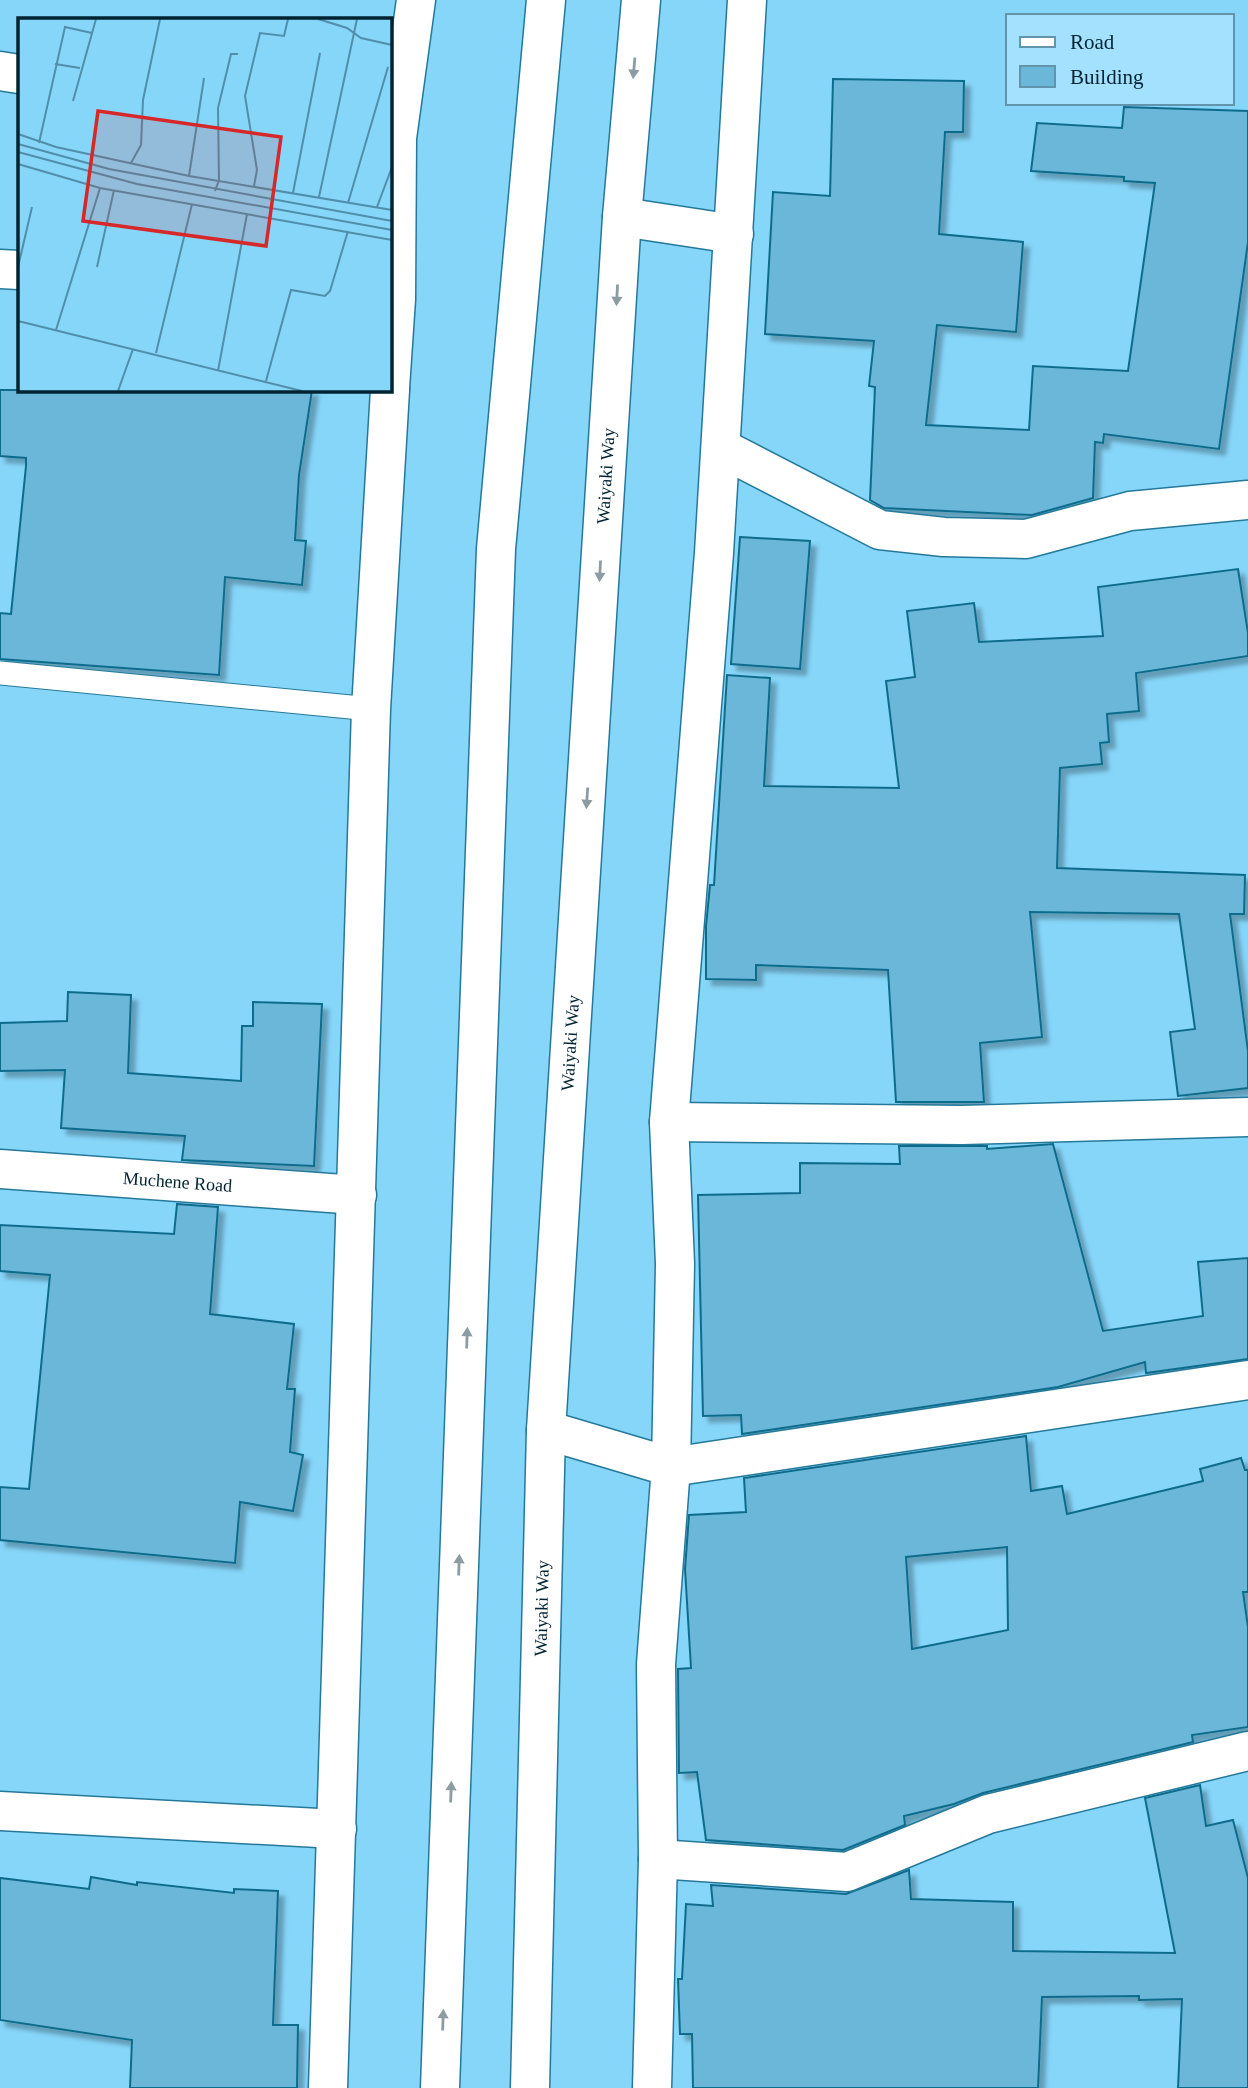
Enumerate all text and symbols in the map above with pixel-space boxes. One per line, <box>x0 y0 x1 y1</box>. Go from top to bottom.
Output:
legend <box>1006 14 1234 105</box>
inset map <box>18 18 392 392</box>
text: Road <box>1070 30 1115 54</box>
one-way arrow <box>628 57 639 79</box>
text: Building <box>1070 65 1144 89</box>
one-way arrow <box>611 284 622 306</box>
street label: Waiyaki Way <box>593 427 619 525</box>
one-way arrow <box>595 560 606 582</box>
one-way arrow <box>581 787 592 809</box>
street label: Waiyaki Way <box>557 994 583 1092</box>
street label: Muchene Road <box>122 1168 233 1196</box>
one-way arrow <box>462 1327 473 1349</box>
one-way arrow <box>454 1554 465 1576</box>
street label: Waiyaki Way <box>531 1560 553 1657</box>
one-way arrow <box>445 1781 456 1803</box>
one-way arrow <box>437 2009 448 2031</box>

